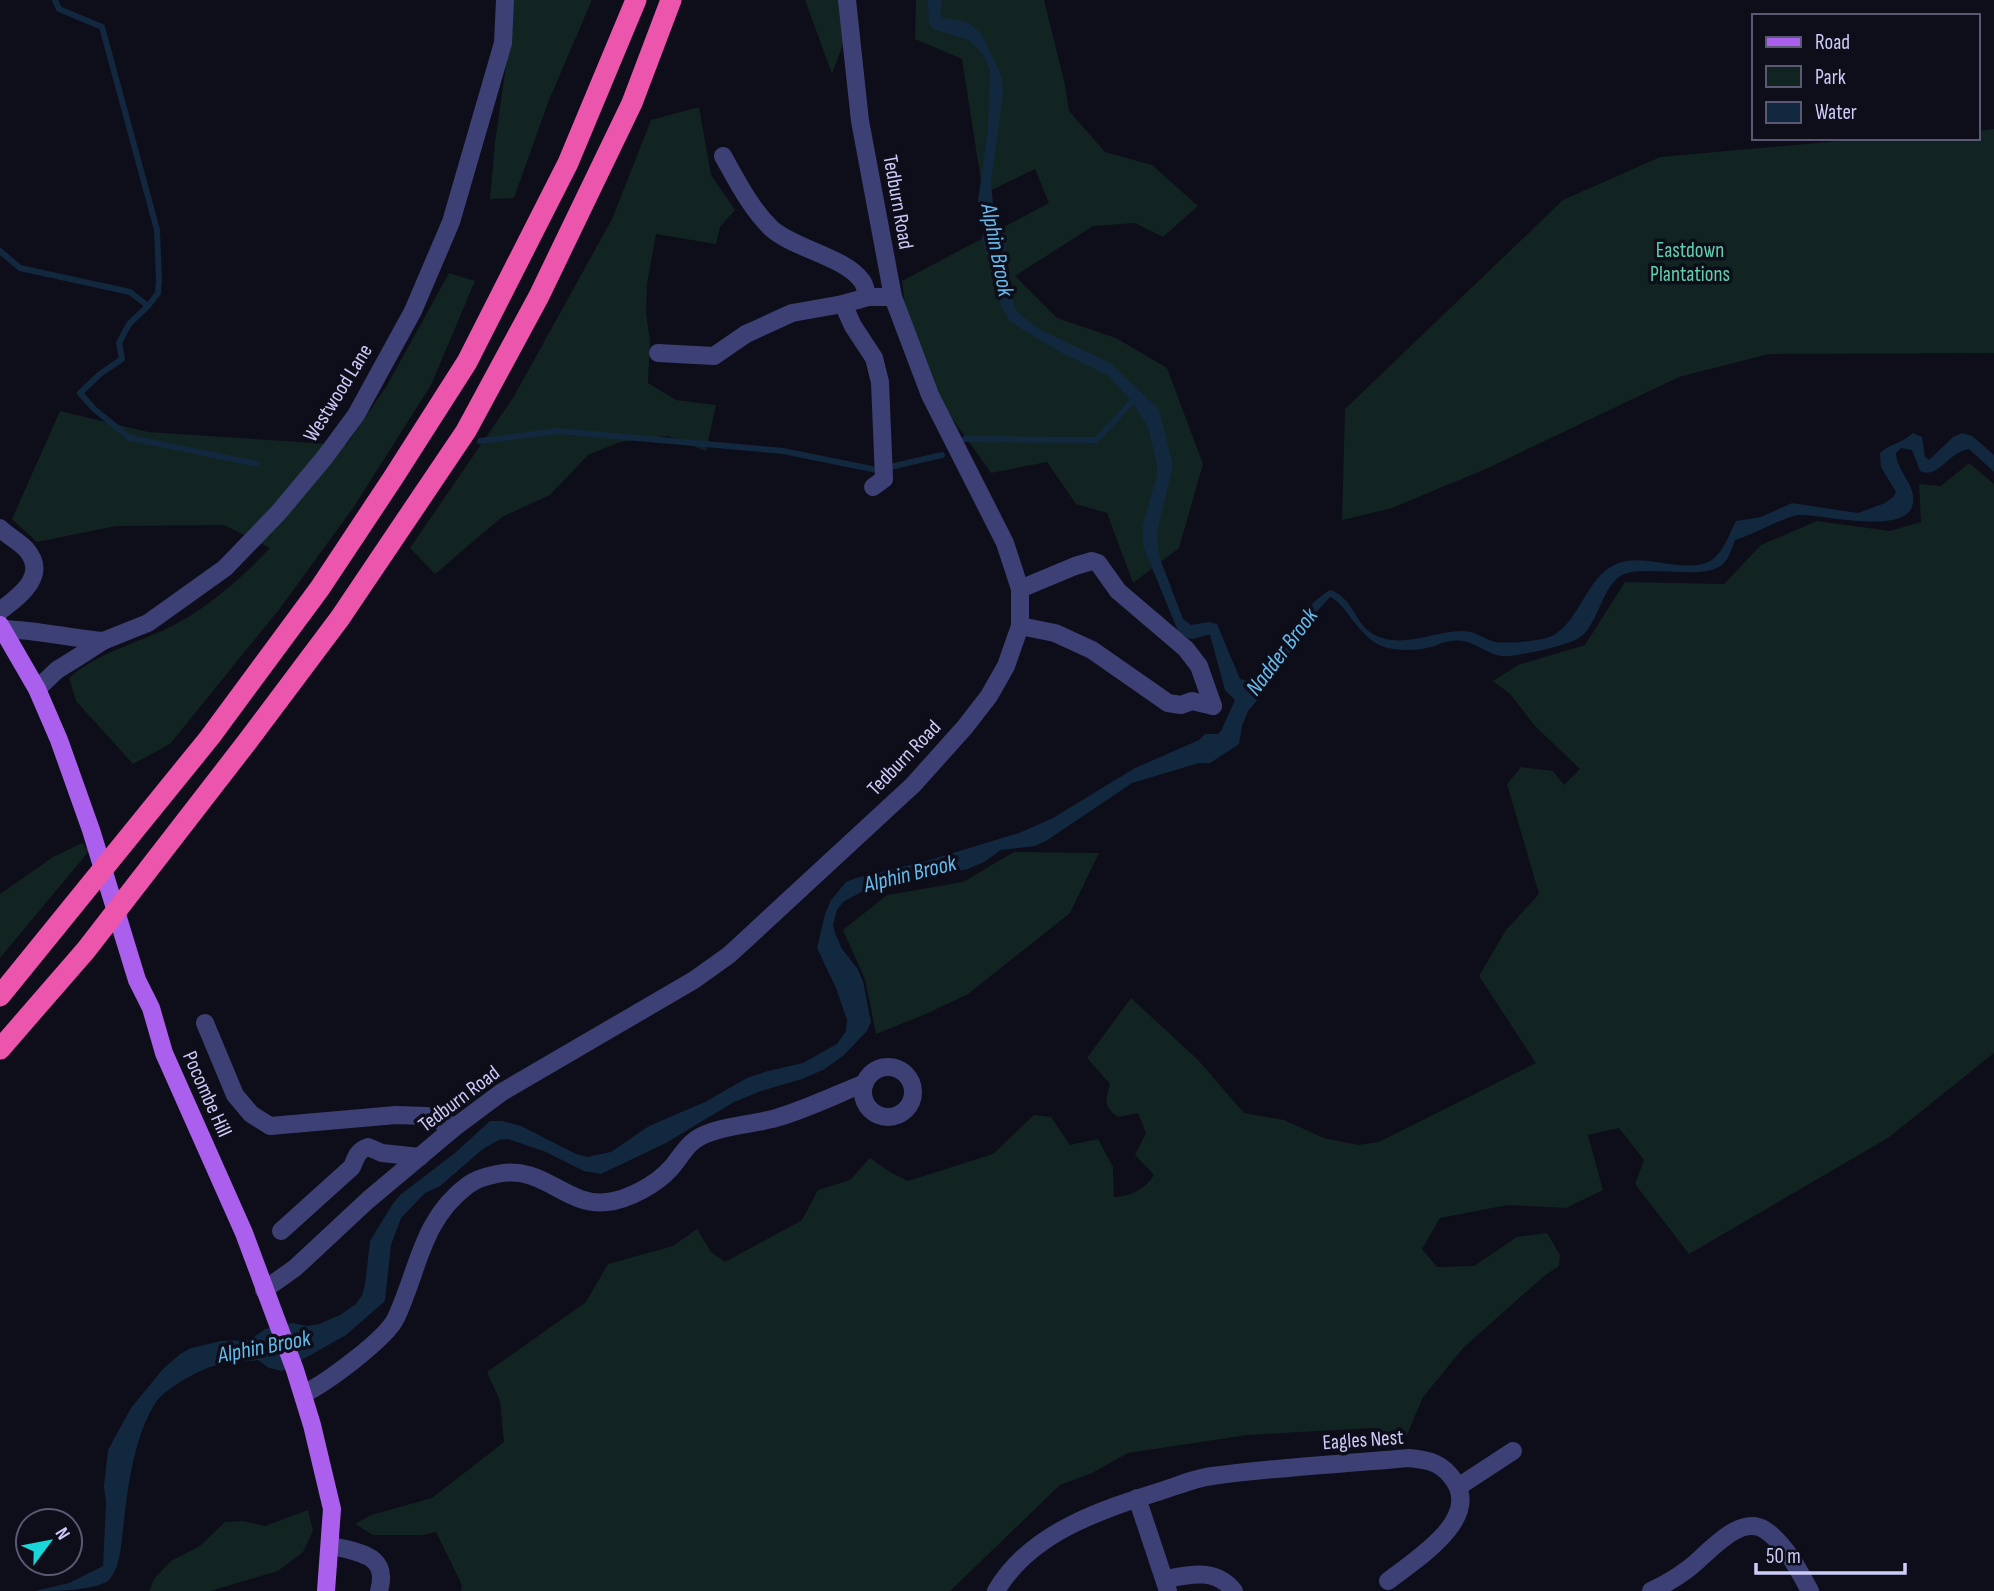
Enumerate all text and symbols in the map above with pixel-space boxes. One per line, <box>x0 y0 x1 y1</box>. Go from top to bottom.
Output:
legend <box>1752 14 1980 140</box>
text: Road <box>1815 30 1850 55</box>
text: Park <box>1815 65 1846 90</box>
text: Water <box>1815 100 1857 125</box>
street label: Tedburn Road <box>877 153 919 251</box>
water label: Alphin Brook <box>974 200 1020 300</box>
park label: Eastdown Plantations <box>1650 238 1730 287</box>
street label: Westwood Lane <box>298 340 378 446</box>
water label: Nadder Brook <box>1240 602 1325 701</box>
street label: Tedburn Road <box>862 715 946 801</box>
water label: Alphin Brook <box>860 849 960 899</box>
street label: Pocombe Hill <box>177 1047 237 1141</box>
street label: Tedburn Road <box>413 1060 505 1138</box>
water label: Alphin Brook <box>214 1324 314 1370</box>
street label: Eagles Nest <box>1322 1425 1404 1455</box>
north arrow <box>14 1507 84 1577</box>
text: N <box>50 1523 75 1544</box>
scale bar <box>1756 1532 1905 1576</box>
text: 50 m <box>1766 1544 1801 1569</box>

